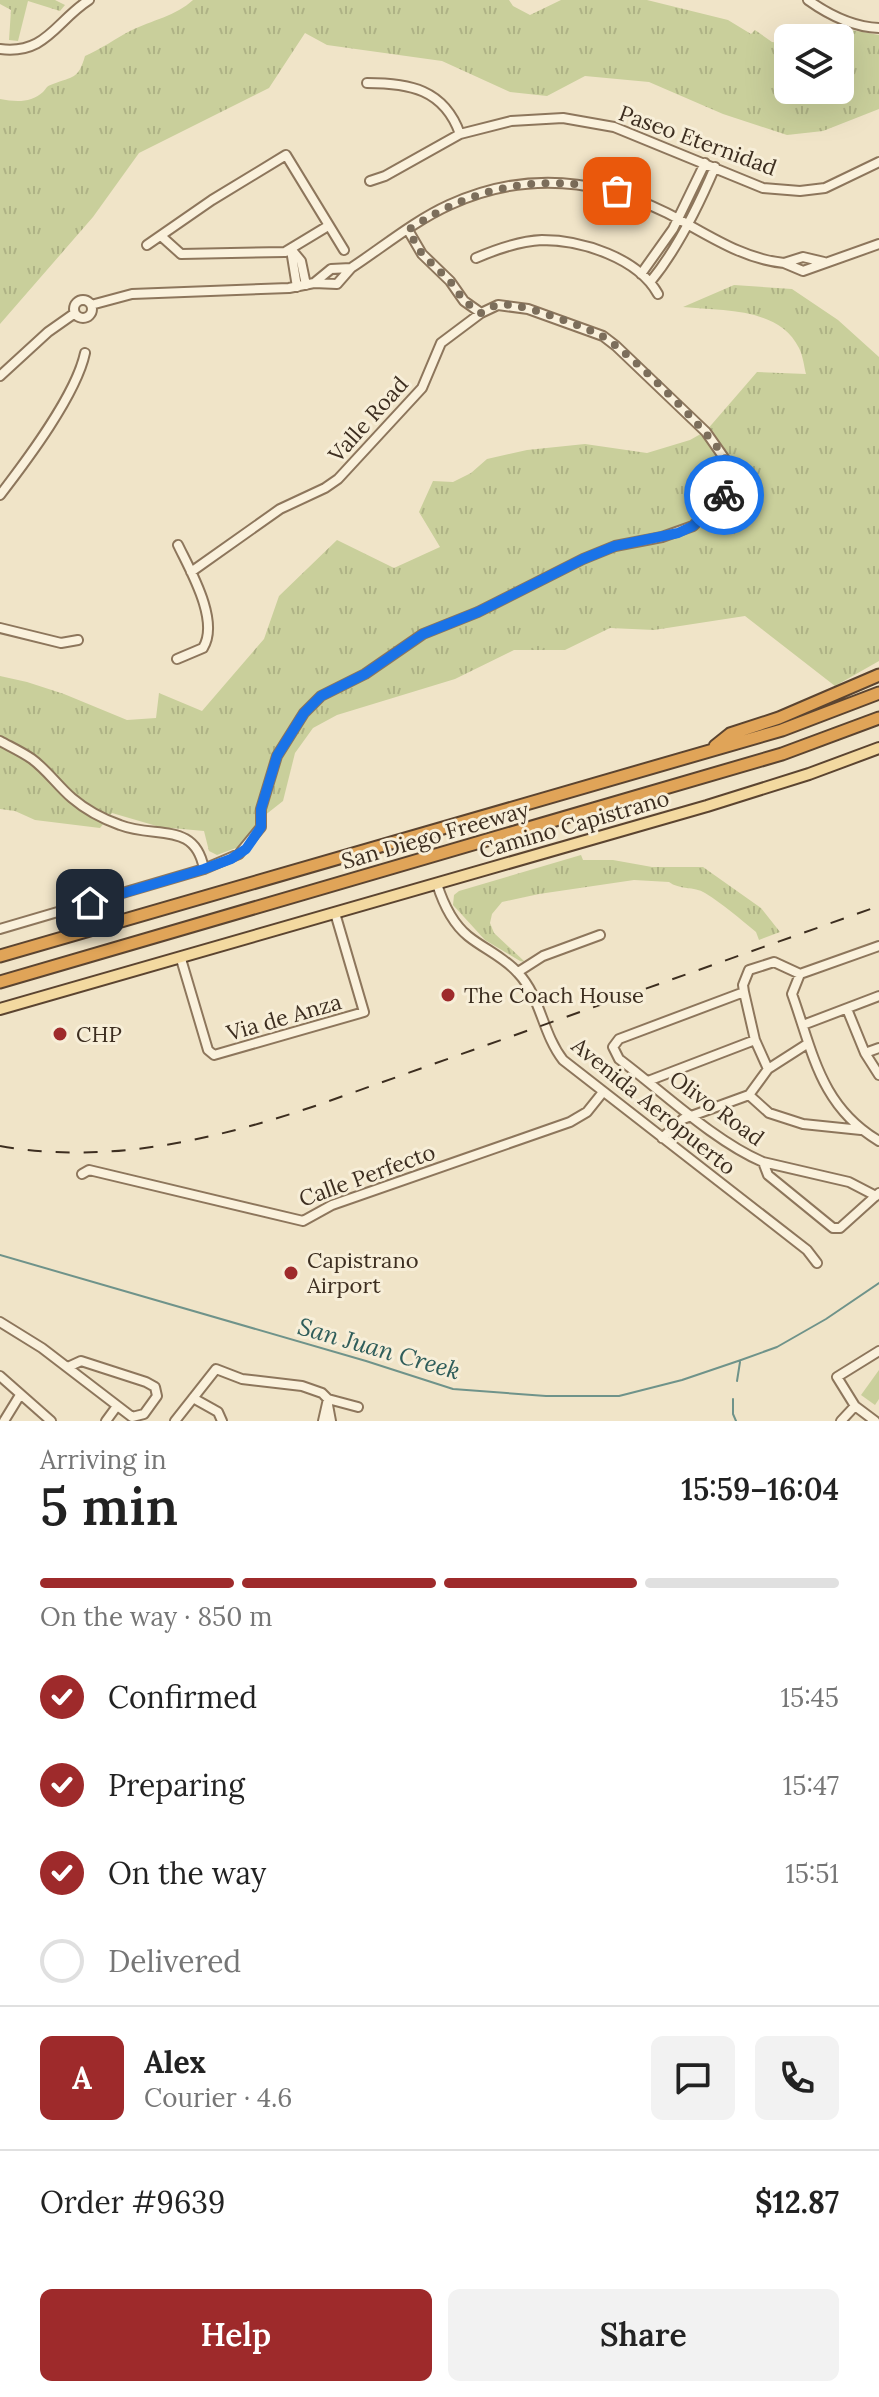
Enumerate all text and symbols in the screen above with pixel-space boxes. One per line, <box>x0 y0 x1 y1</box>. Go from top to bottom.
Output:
map controls <box>774 24 854 104</box>
button: layers <box>774 24 854 104</box>
street label: Paseo Eternidad <box>615 98 781 182</box>
pin <box>583 157 651 225</box>
icon: bag <box>595 169 639 213</box>
street label: Valle Road <box>321 370 414 468</box>
courier <box>684 455 764 535</box>
icon: bike <box>702 473 746 517</box>
street label: Camino Capistrano <box>476 783 672 865</box>
street label: San Diego Freeway <box>338 795 532 875</box>
pin <box>56 869 124 937</box>
icon: home <box>68 881 112 925</box>
place label: The Coach House <box>464 981 644 1009</box>
marker: The Coach House <box>439 986 457 1004</box>
street label: Via de Anza <box>222 987 345 1047</box>
place label: CHP <box>76 1020 122 1048</box>
marker: CHP <box>51 1025 69 1043</box>
street label: Avenida Aeropuerto <box>565 1031 742 1181</box>
street label: Olivo Road <box>664 1064 770 1152</box>
street label: Calle Perfecto <box>295 1137 439 1213</box>
place label: Capistrano Airport <box>306 1246 419 1299</box>
marker: Capistrano Airport <box>282 1264 300 1282</box>
water label: San Juan Creek <box>294 1311 464 1387</box>
text: Arriving in <box>40 1443 167 1476</box>
text: 15:59–16:04 <box>681 1470 839 1508</box>
text: 5 min <box>40 1473 178 1539</box>
text: On the way · 850 m <box>40 1600 272 1633</box>
icon: check <box>40 1675 84 1719</box>
text: Confirmed <box>108 1678 257 1716</box>
text: 15:45 <box>781 1681 839 1714</box>
icon: check <box>40 1763 84 1807</box>
text: Preparing <box>108 1766 245 1804</box>
text: 15:47 <box>783 1769 839 1802</box>
icon: check <box>40 1851 84 1895</box>
text: On the way <box>108 1854 266 1892</box>
text: 15:51 <box>785 1857 839 1890</box>
text: Delivered <box>108 1942 241 1980</box>
button: chat <box>651 2036 735 2120</box>
button: phone <box>755 2036 839 2120</box>
text: Alex <box>144 2043 206 2081</box>
text: A <box>72 2059 92 2097</box>
text: Courier · 4.6 <box>144 2081 292 2114</box>
text: Order #9639 <box>40 2183 225 2221</box>
text: $12.87 <box>755 2183 839 2221</box>
button: Help <box>40 2289 432 2381</box>
button: Share <box>448 2289 839 2381</box>

